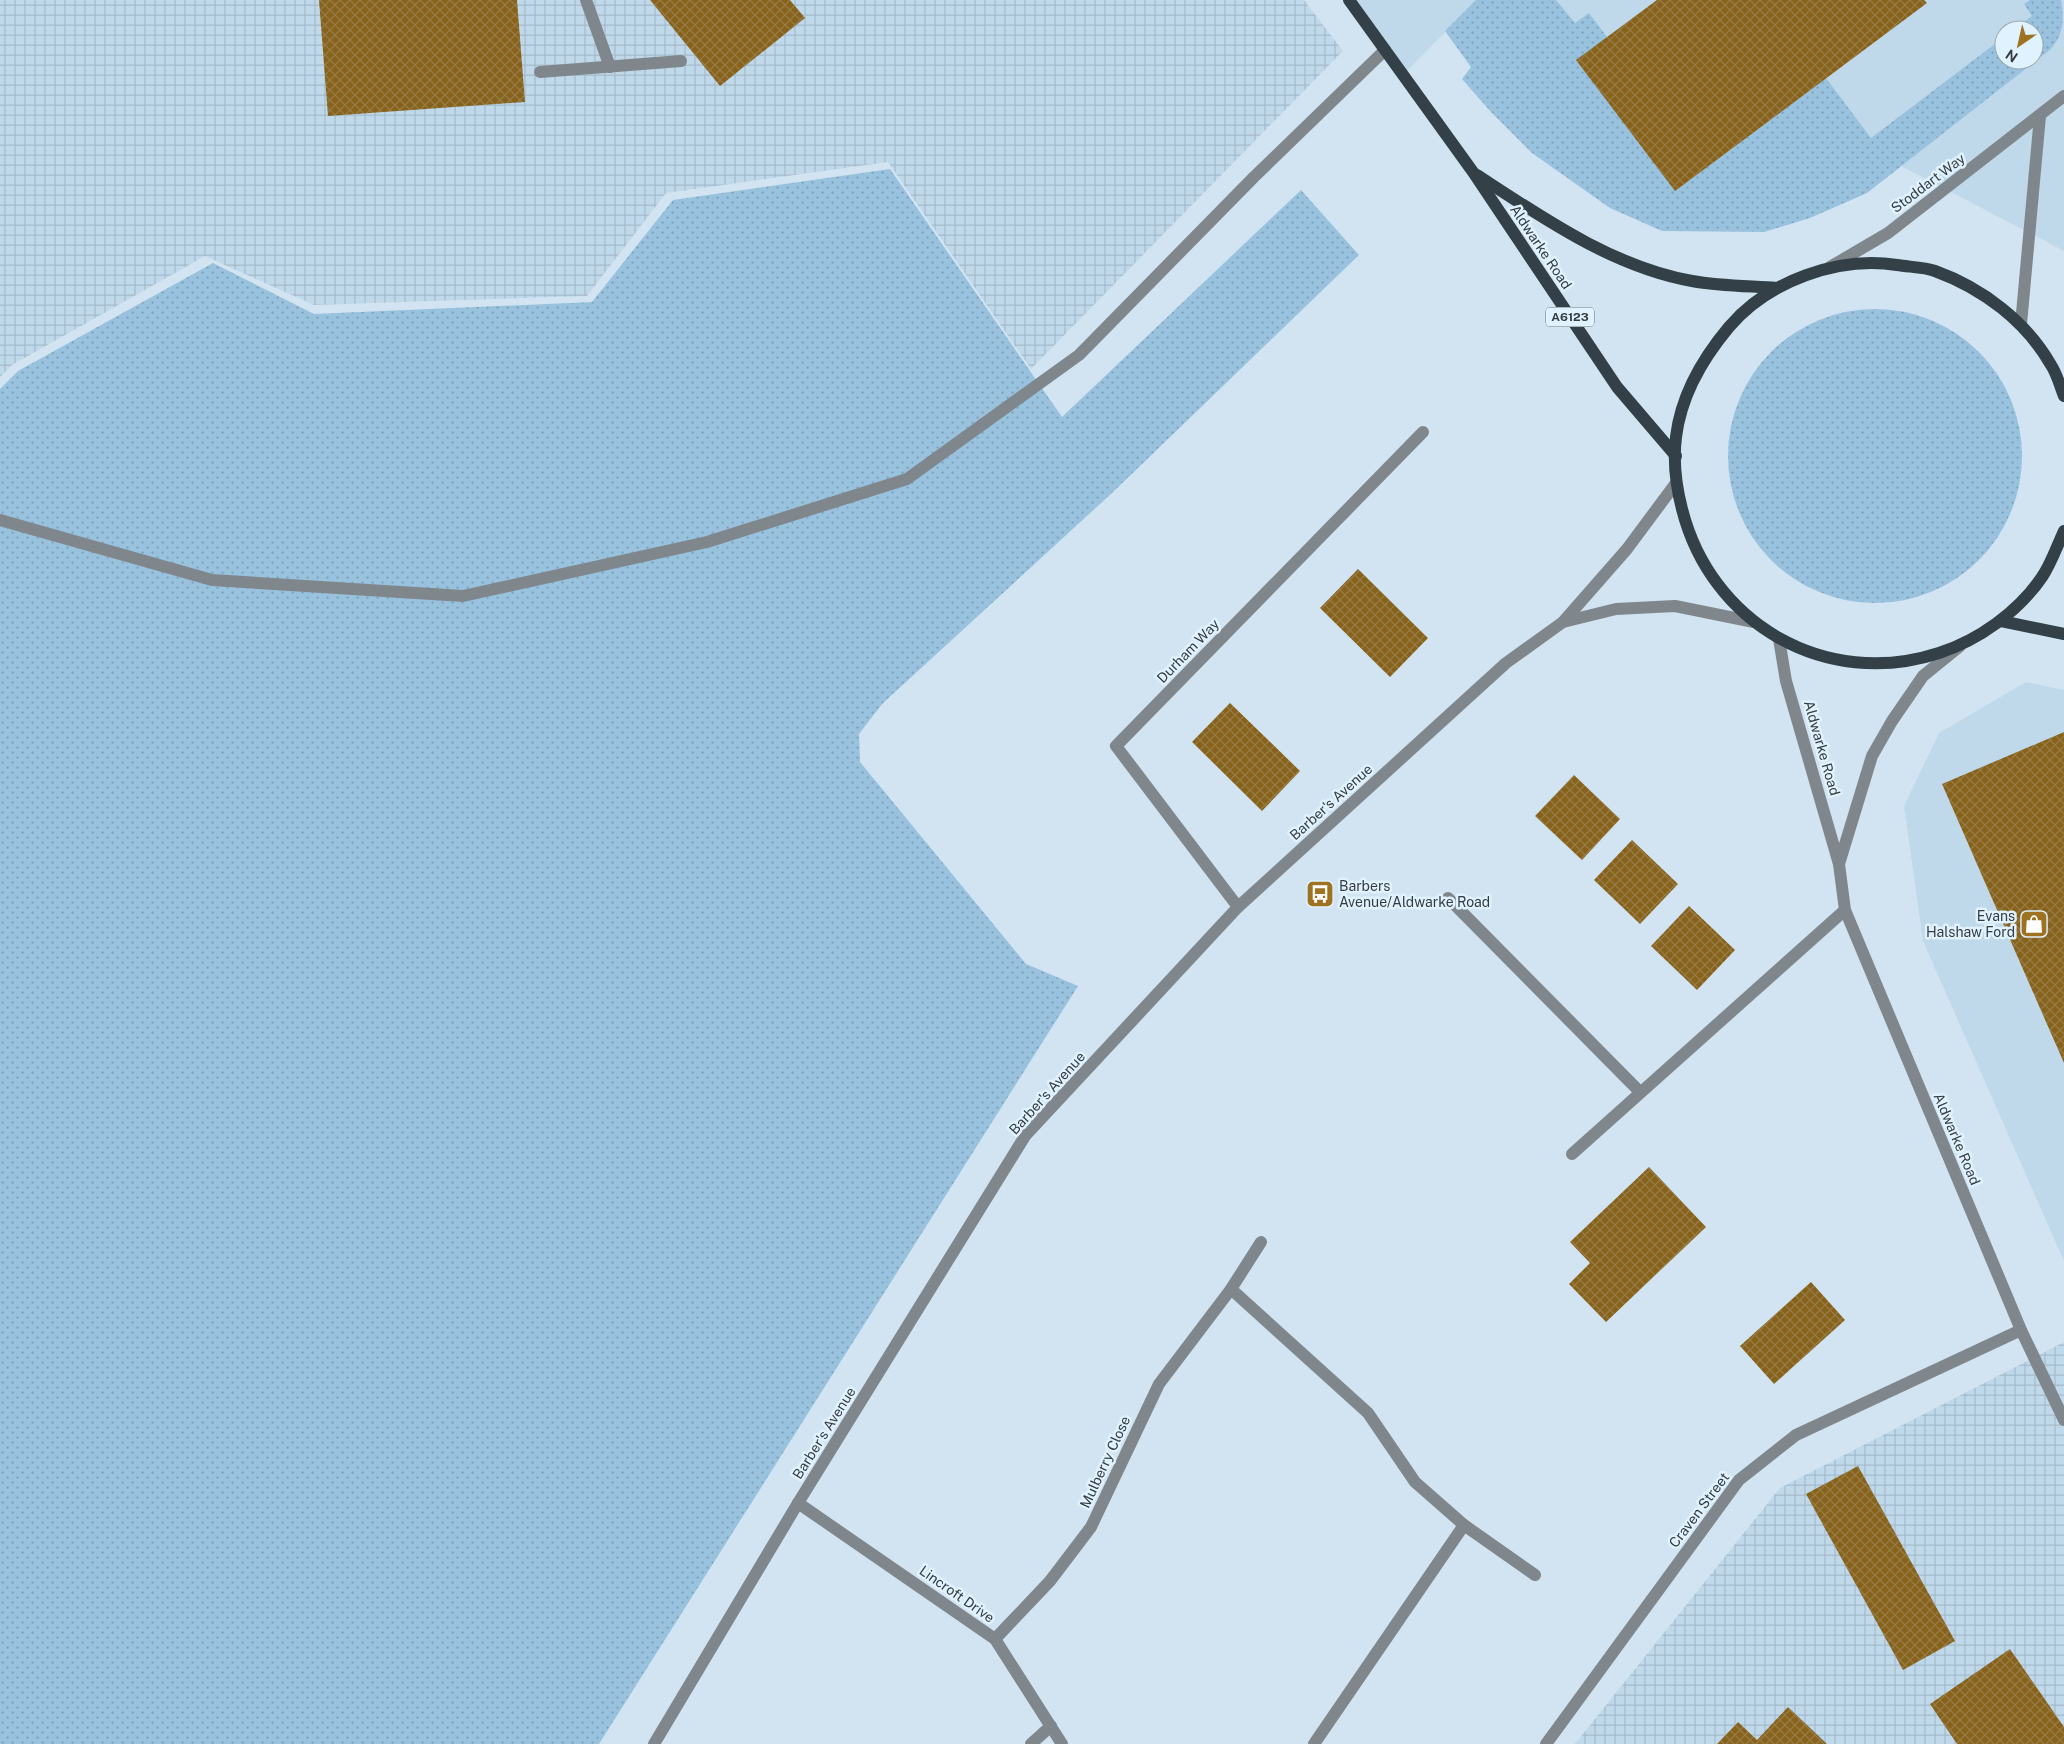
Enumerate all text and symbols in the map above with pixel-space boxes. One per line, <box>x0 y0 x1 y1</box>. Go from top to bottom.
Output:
north arrow <box>1994 20 2044 70</box>
text: N <box>2003 46 2021 65</box>
street label: Stoddart Way <box>1888 150 1968 216</box>
street label: Aldwarke Road <box>1507 202 1575 292</box>
road number: A6123 <box>1546 308 1594 326</box>
street label: Durham Way <box>1154 616 1223 686</box>
street label: Aldwarke Road <box>1801 699 1843 797</box>
street label: Barber's Avenue <box>1286 761 1376 843</box>
place label: Barbers Avenue/Aldwarke Road <box>1339 878 1490 910</box>
bus stop icon: Barbers Avenue/Aldwarke Road <box>1305 879 1335 909</box>
place label: Evans Halshaw Ford <box>1926 908 2015 940</box>
shop icon: Evans Halshaw Ford <box>2019 909 2049 939</box>
street label: Barber's Avenue <box>1006 1048 1088 1138</box>
street label: Aldwarke Road <box>1930 1091 1984 1187</box>
street label: Barber's Avenue <box>789 1384 859 1482</box>
street label: Mulberry Close <box>1077 1413 1133 1510</box>
street label: Craven Street <box>1666 1469 1732 1551</box>
street label: Lincroft Drive <box>916 1562 998 1626</box>

